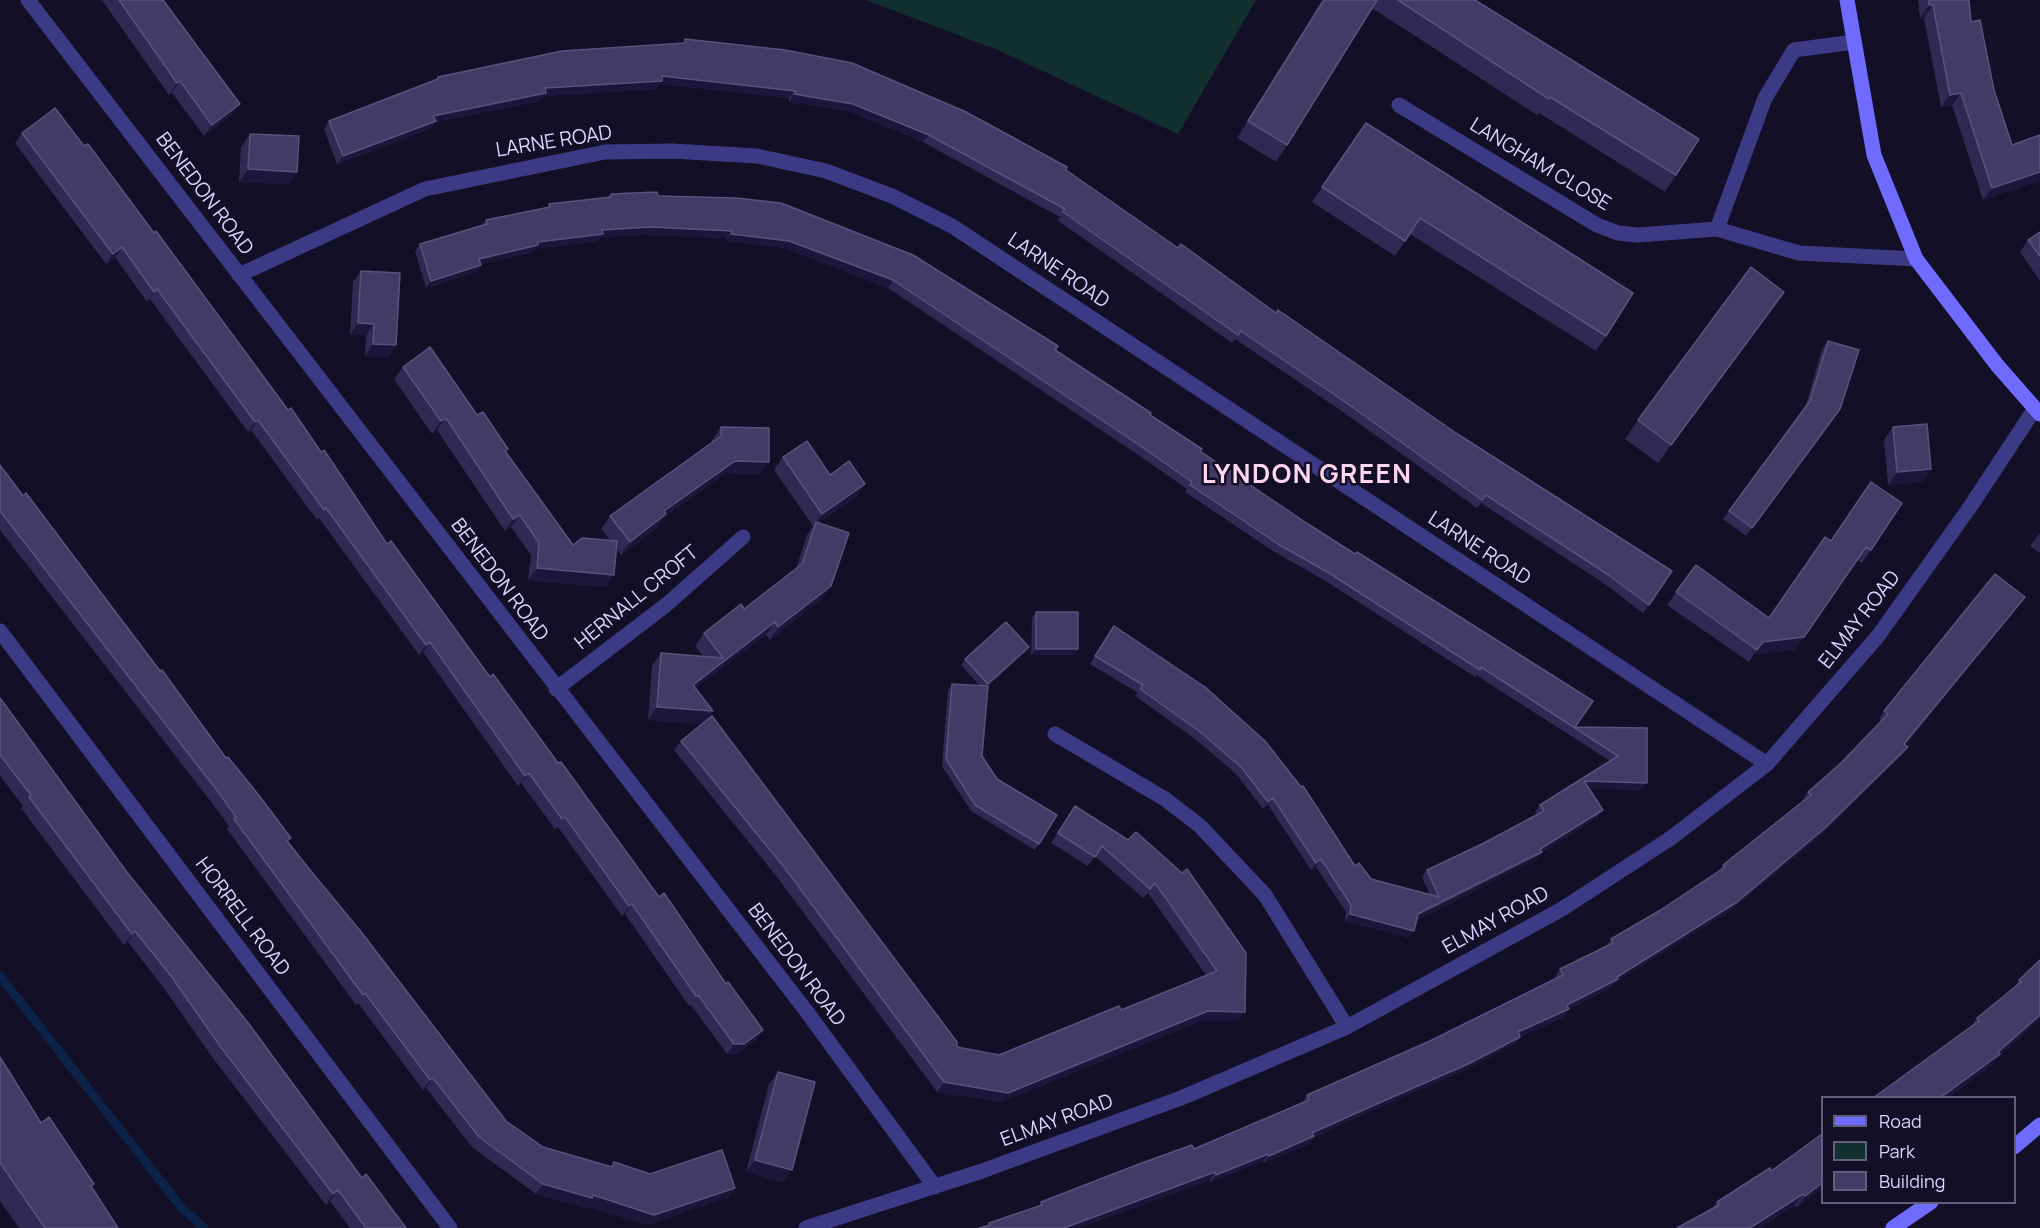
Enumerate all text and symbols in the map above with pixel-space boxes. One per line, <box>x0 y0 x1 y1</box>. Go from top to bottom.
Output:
street label: LANGHAM CLOSE <box>1465 113 1615 217</box>
street label: LARNE ROAD <box>494 121 614 163</box>
street label: BENEDON ROAD <box>150 128 258 260</box>
street label: LARNE ROAD <box>1003 228 1113 314</box>
district label: LYNDON GREEN <box>1202 460 1412 492</box>
street label: LARNE ROAD <box>1423 507 1535 591</box>
street label: BENEDON ROAD <box>445 514 553 646</box>
street label: HERNALL CROFT <box>570 541 704 655</box>
street label: ELMAY ROAD <box>1814 566 1906 674</box>
street label: HORRELL ROAD <box>190 853 294 981</box>
street label: ELMAY ROAD <box>1439 882 1553 960</box>
street label: BENEDON ROAD <box>742 899 850 1031</box>
street label: ELMAY ROAD <box>998 1090 1116 1152</box>
legend <box>1821 1096 2016 1204</box>
text: Road <box>1879 1109 1922 1133</box>
text: Park <box>1879 1139 1915 1163</box>
text: Building <box>1879 1169 1945 1193</box>

